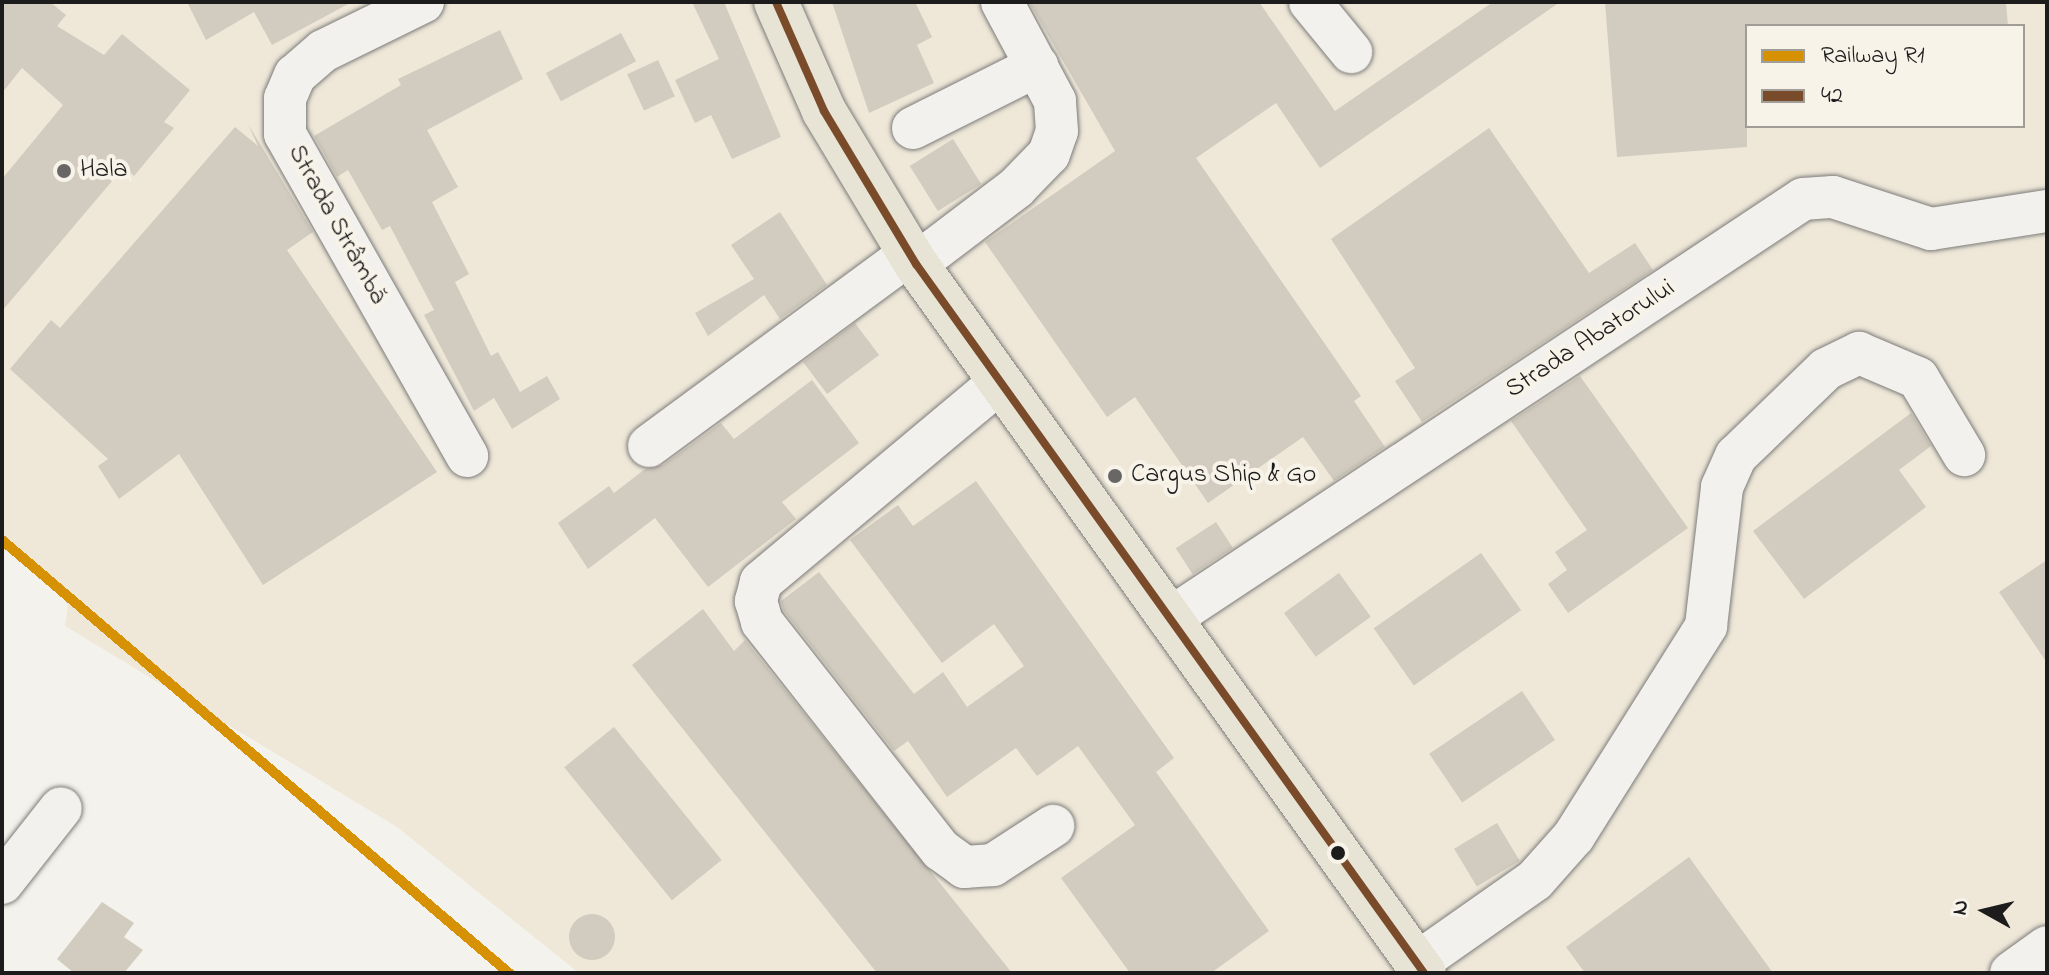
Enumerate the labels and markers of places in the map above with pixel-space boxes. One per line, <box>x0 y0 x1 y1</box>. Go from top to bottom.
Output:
place label: Hala <box>80 155 128 187</box>
marker: Hala <box>55 162 73 180</box>
place label: Cargus Ship & Go <box>1131 460 1316 492</box>
marker: Cargus Ship & Go <box>1106 467 1124 485</box>
unlabelled marker <box>1330 845 1346 861</box>

